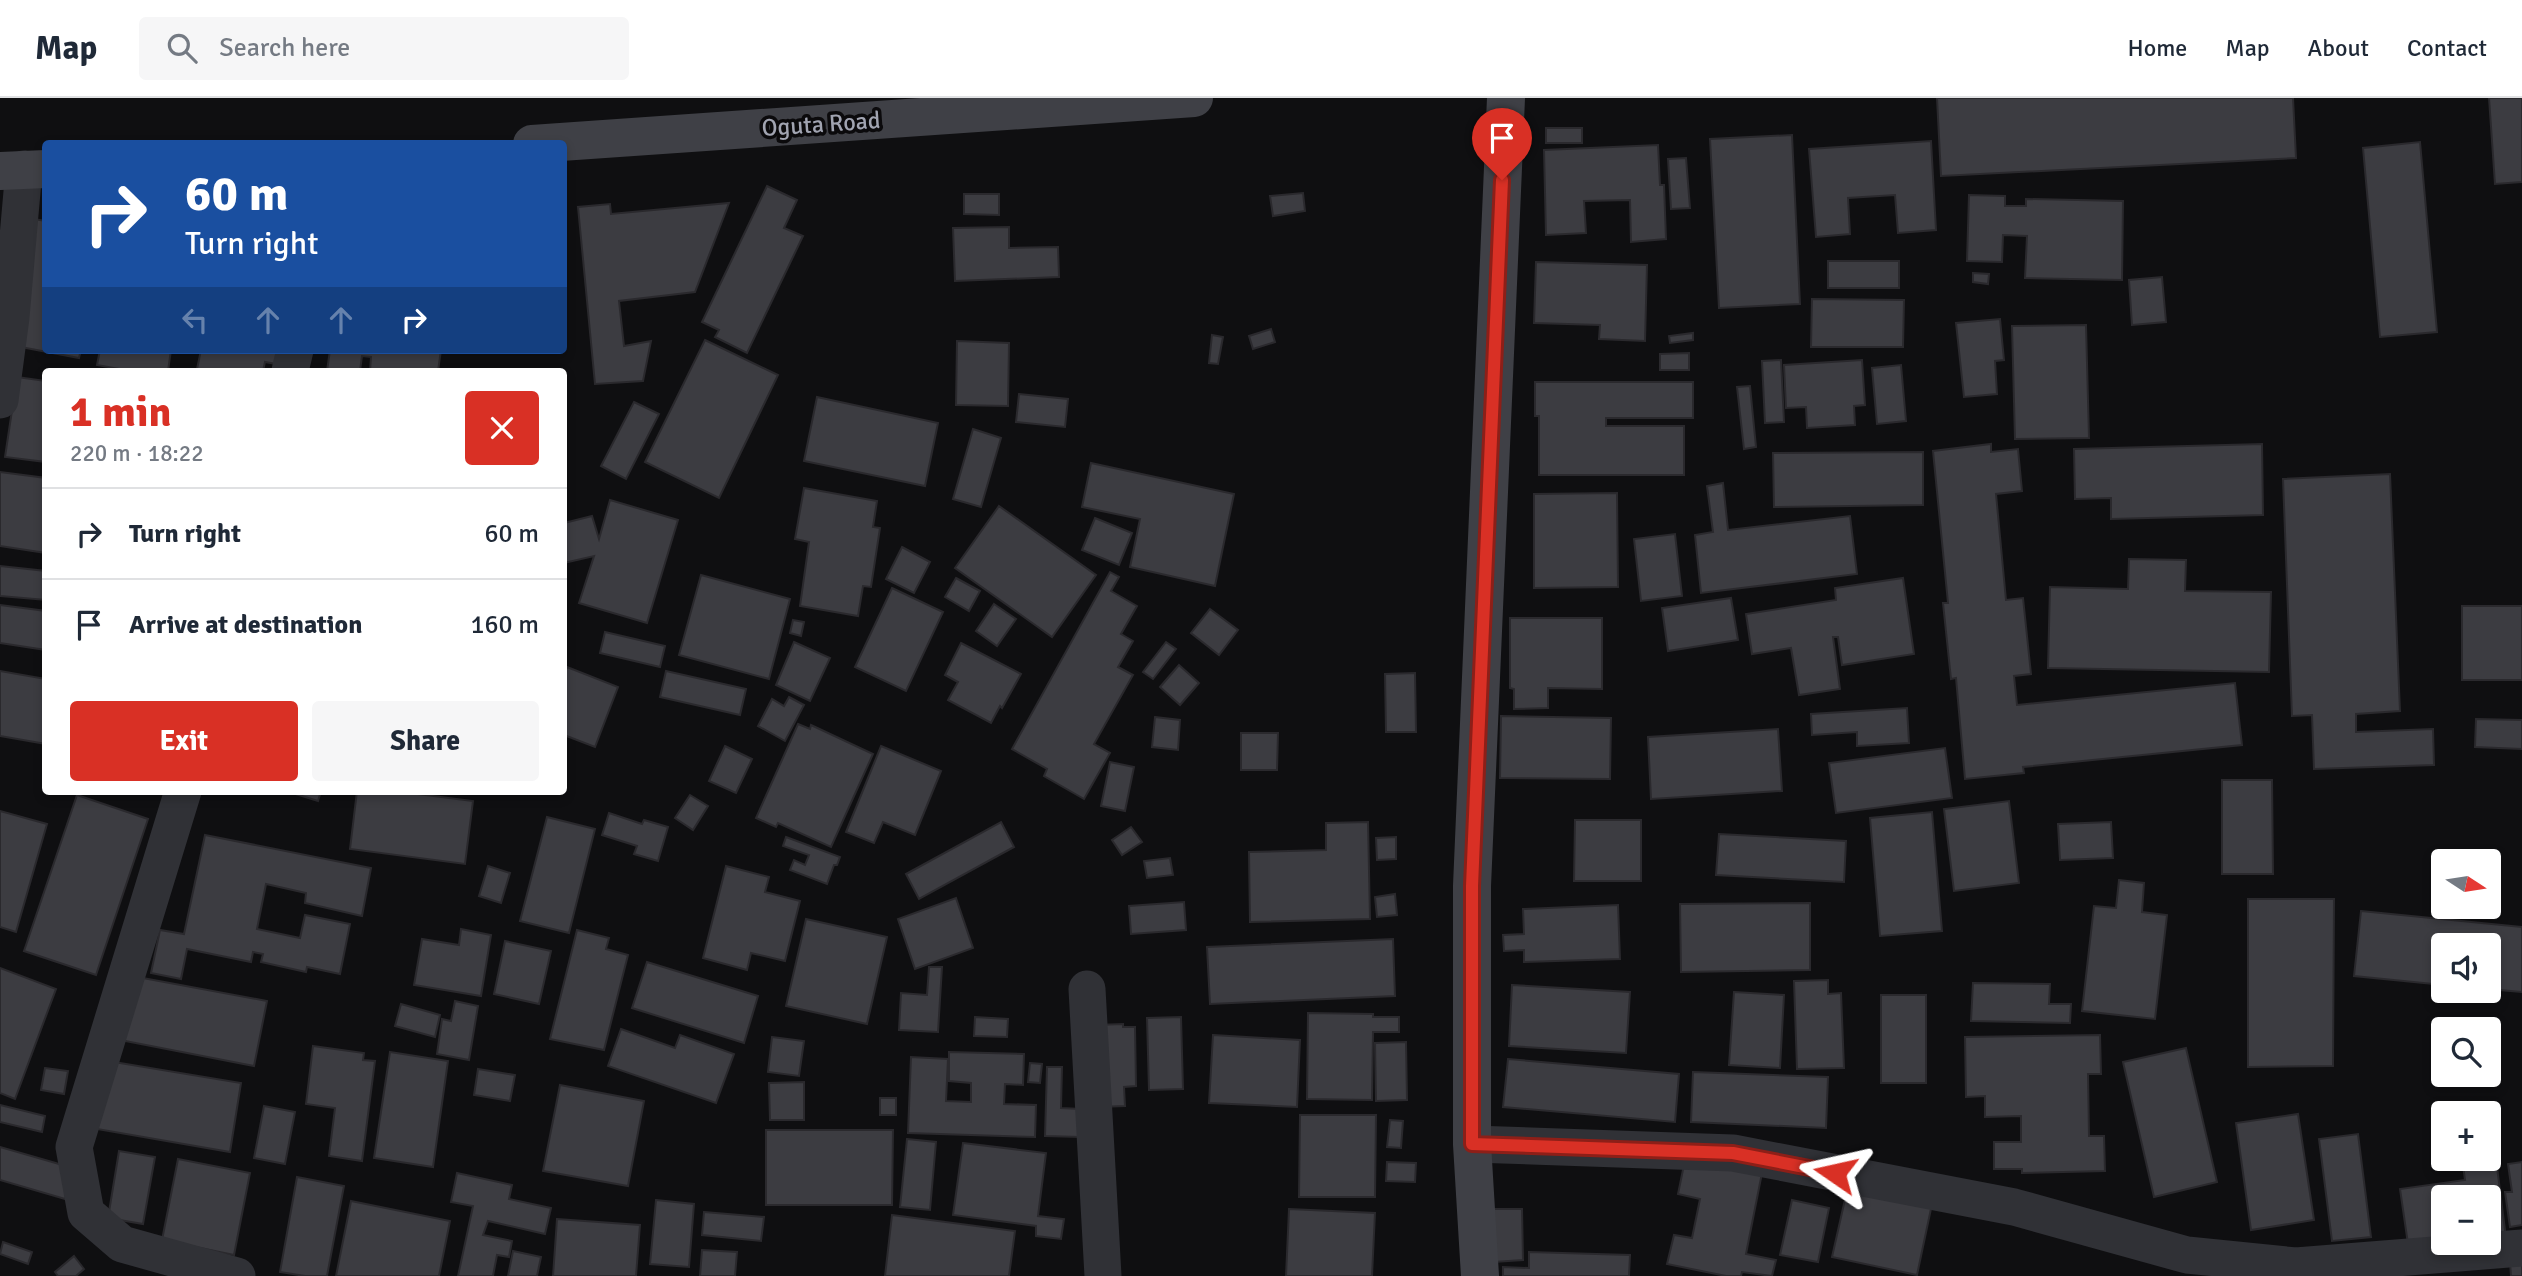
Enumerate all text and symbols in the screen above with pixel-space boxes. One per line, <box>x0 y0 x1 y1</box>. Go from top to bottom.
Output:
search box <box>139 17 629 80</box>
text: Map <box>35 28 97 69</box>
icon: search <box>163 29 201 67</box>
text: Search here <box>219 32 350 64</box>
text: Home <box>2127 33 2187 63</box>
text: Map <box>2225 33 2270 63</box>
text: About <box>2308 33 2369 63</box>
text: Contact <box>2407 33 2487 63</box>
street label: Oguta Road <box>761 105 881 143</box>
pin <box>1472 108 1532 180</box>
icon: arrive <box>1483 119 1521 157</box>
text: 60 m <box>185 164 288 224</box>
icon: right <box>70 168 161 259</box>
text: Turn right <box>185 224 318 263</box>
icon: left <box>176 301 214 339</box>
icon: ahead <box>249 301 287 339</box>
icon: ahead <box>322 301 360 339</box>
icon: right <box>395 301 433 339</box>
text: 1 min <box>70 387 171 438</box>
button: close <box>465 391 539 465</box>
text: 220 m · 18:22 <box>70 439 204 468</box>
icon: right <box>70 515 108 553</box>
text: Turn right <box>129 518 241 550</box>
text: 60 m <box>484 518 539 550</box>
icon: arrive <box>70 606 108 644</box>
text: Arrive at destination <box>129 609 362 641</box>
text: 160 m <box>470 609 539 641</box>
button: Exit <box>70 701 298 781</box>
button: Share <box>312 701 539 781</box>
north arrow <box>2431 849 2501 919</box>
map controls <box>2431 849 2501 1255</box>
button: sound <box>2431 933 2501 1003</box>
button: search <box>2431 1017 2501 1087</box>
button: + <box>2431 1101 2501 1171</box>
position arrow <box>1798 1136 1872 1210</box>
button: − <box>2431 1185 2501 1255</box>

